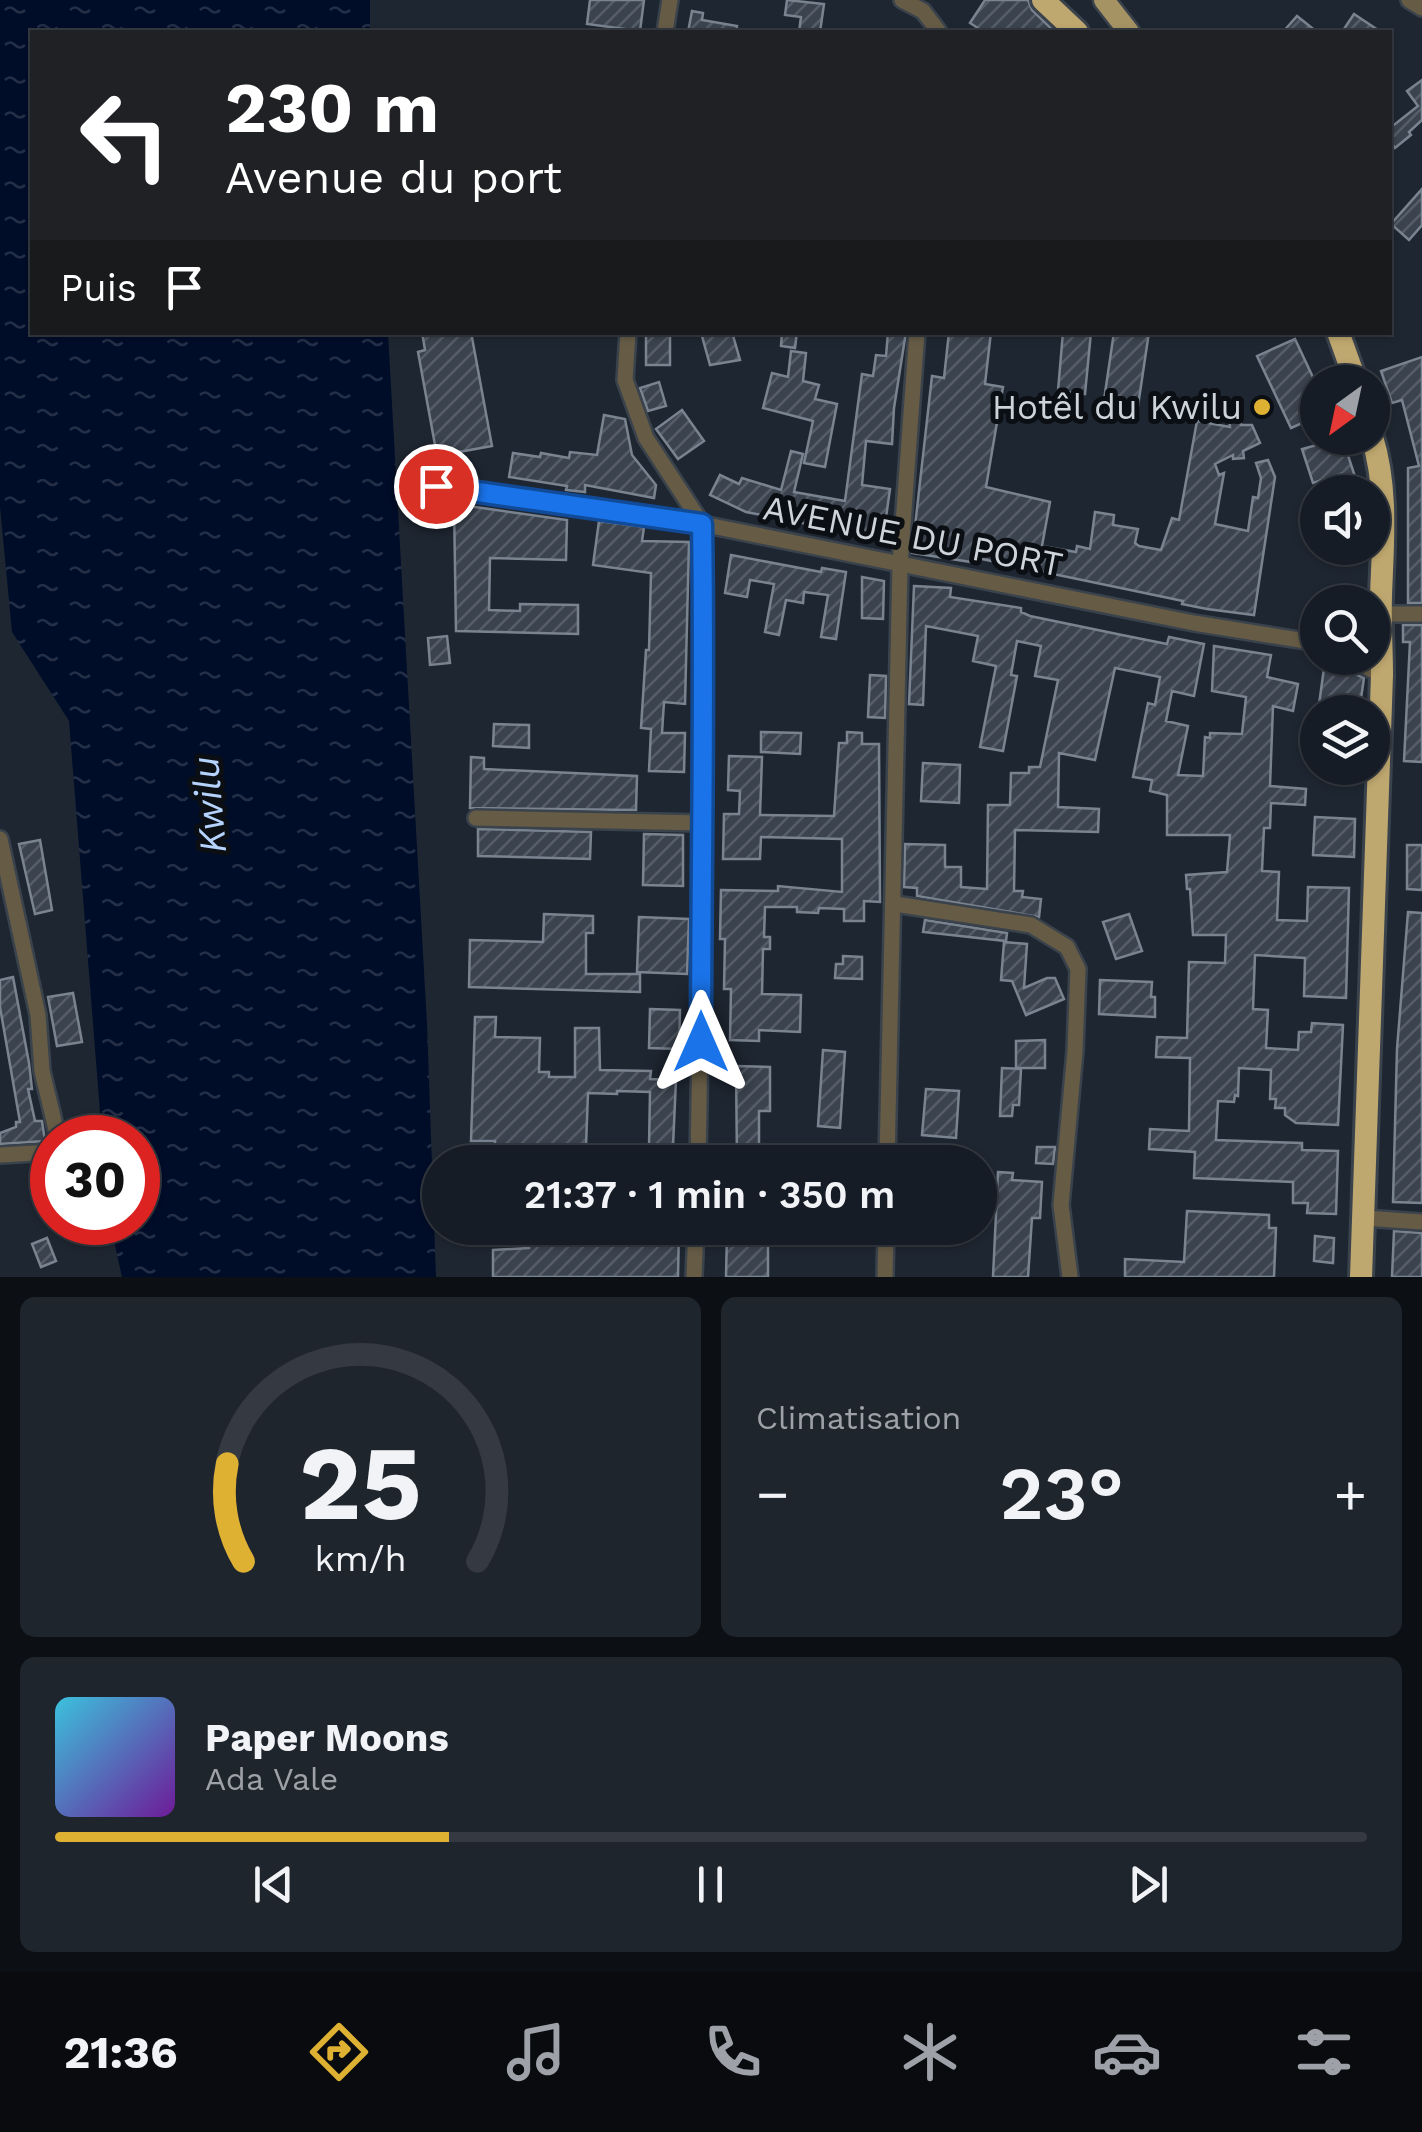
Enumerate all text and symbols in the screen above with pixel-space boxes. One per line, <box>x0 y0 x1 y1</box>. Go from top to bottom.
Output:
text: 230 m <box>225 67 439 149</box>
icon: left <box>60 70 190 200</box>
text: Avenue du port <box>225 151 562 204</box>
icon: arrive <box>157 260 212 315</box>
text: Puis <box>60 266 137 310</box>
north arrow <box>1300 365 1390 455</box>
map controls <box>1300 365 1390 785</box>
place label: Hotêl du Kwilu <box>992 386 1242 428</box>
marker: Hotêl du Kwilu <box>1251 396 1273 418</box>
pin <box>394 444 479 529</box>
icon: arrive <box>409 459 464 514</box>
button: sound <box>1300 475 1390 565</box>
street label: AVENUE DU PORT <box>760 486 1066 586</box>
button: search <box>1300 585 1390 675</box>
button: layers <box>1300 695 1390 785</box>
water label: Kwilu <box>183 755 235 855</box>
position arrow <box>649 990 753 1094</box>
speed limit sign: 30 <box>30 1115 160 1245</box>
text: 21:37 · 1 min · 350 m <box>524 1173 895 1217</box>
text: Climatisation <box>756 1399 961 1437</box>
text: 25 <box>299 1422 422 1544</box>
text: 23° <box>999 1449 1124 1537</box>
text: − <box>756 1462 789 1526</box>
text: + <box>1334 1462 1367 1526</box>
text: km/h <box>314 1538 407 1580</box>
text: Paper Moons <box>205 1716 449 1760</box>
text: Ada Vale <box>205 1760 338 1798</box>
icon: previous <box>246 1857 301 1912</box>
icon: pause <box>683 1857 738 1912</box>
icon: next <box>1121 1857 1176 1912</box>
icon: directions <box>304 2017 374 2087</box>
icon: music <box>501 2017 571 2087</box>
icon: phone <box>698 2017 768 2087</box>
icon: climate <box>895 2017 965 2087</box>
icon: car <box>1092 2017 1162 2087</box>
icon: filters <box>1289 2017 1359 2087</box>
text: 21:36 <box>63 2026 178 2079</box>

